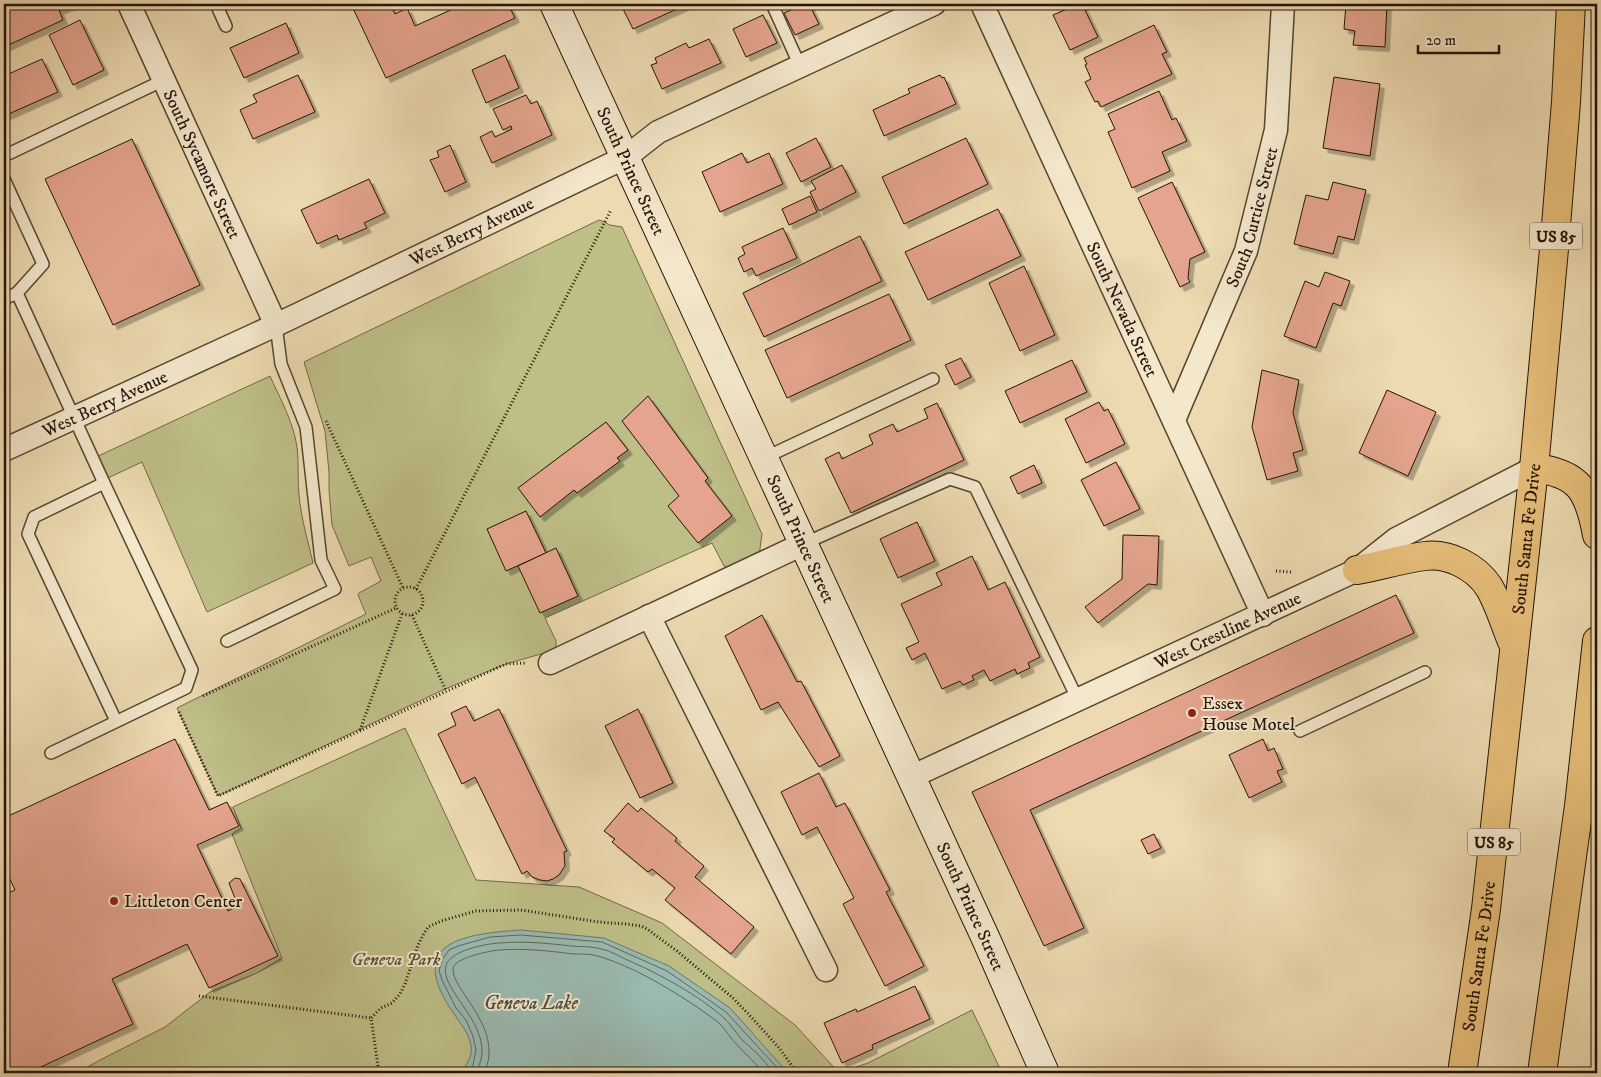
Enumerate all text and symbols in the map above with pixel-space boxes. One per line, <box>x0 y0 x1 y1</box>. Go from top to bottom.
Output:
scale bar <box>1418 22 1500 54</box>
text: 20 m <box>1426 31 1456 50</box>
street label: South Sycamore Street <box>158 86 245 243</box>
street label: South Prince Street <box>591 104 669 239</box>
street label: South Curtice Street <box>1222 144 1283 291</box>
street label: West Berry Avenue <box>405 193 538 272</box>
road number: US 85 <box>1530 222 1582 250</box>
street label: South Nevada Street <box>1081 238 1162 381</box>
street label: West Berry Avenue <box>38 366 171 443</box>
street label: South Santa Fe Drive <box>1508 463 1546 616</box>
street label: South Prince Street <box>761 471 839 607</box>
street label: West Crestline Avenue <box>1150 587 1305 675</box>
place label: Essex House Motel <box>1202 693 1296 736</box>
marker: Essex House Motel <box>1186 707 1198 719</box>
road number: US 85 <box>1468 829 1520 856</box>
street label: South Prince Street <box>931 839 1009 975</box>
street label: South Santa Fe Drive <box>1458 880 1501 1033</box>
place label: Littleton Center <box>124 891 243 913</box>
marker: Littleton Center <box>108 895 120 907</box>
park label: Geneva Park <box>352 949 441 971</box>
water label: Geneva Lake <box>484 992 579 1015</box>

